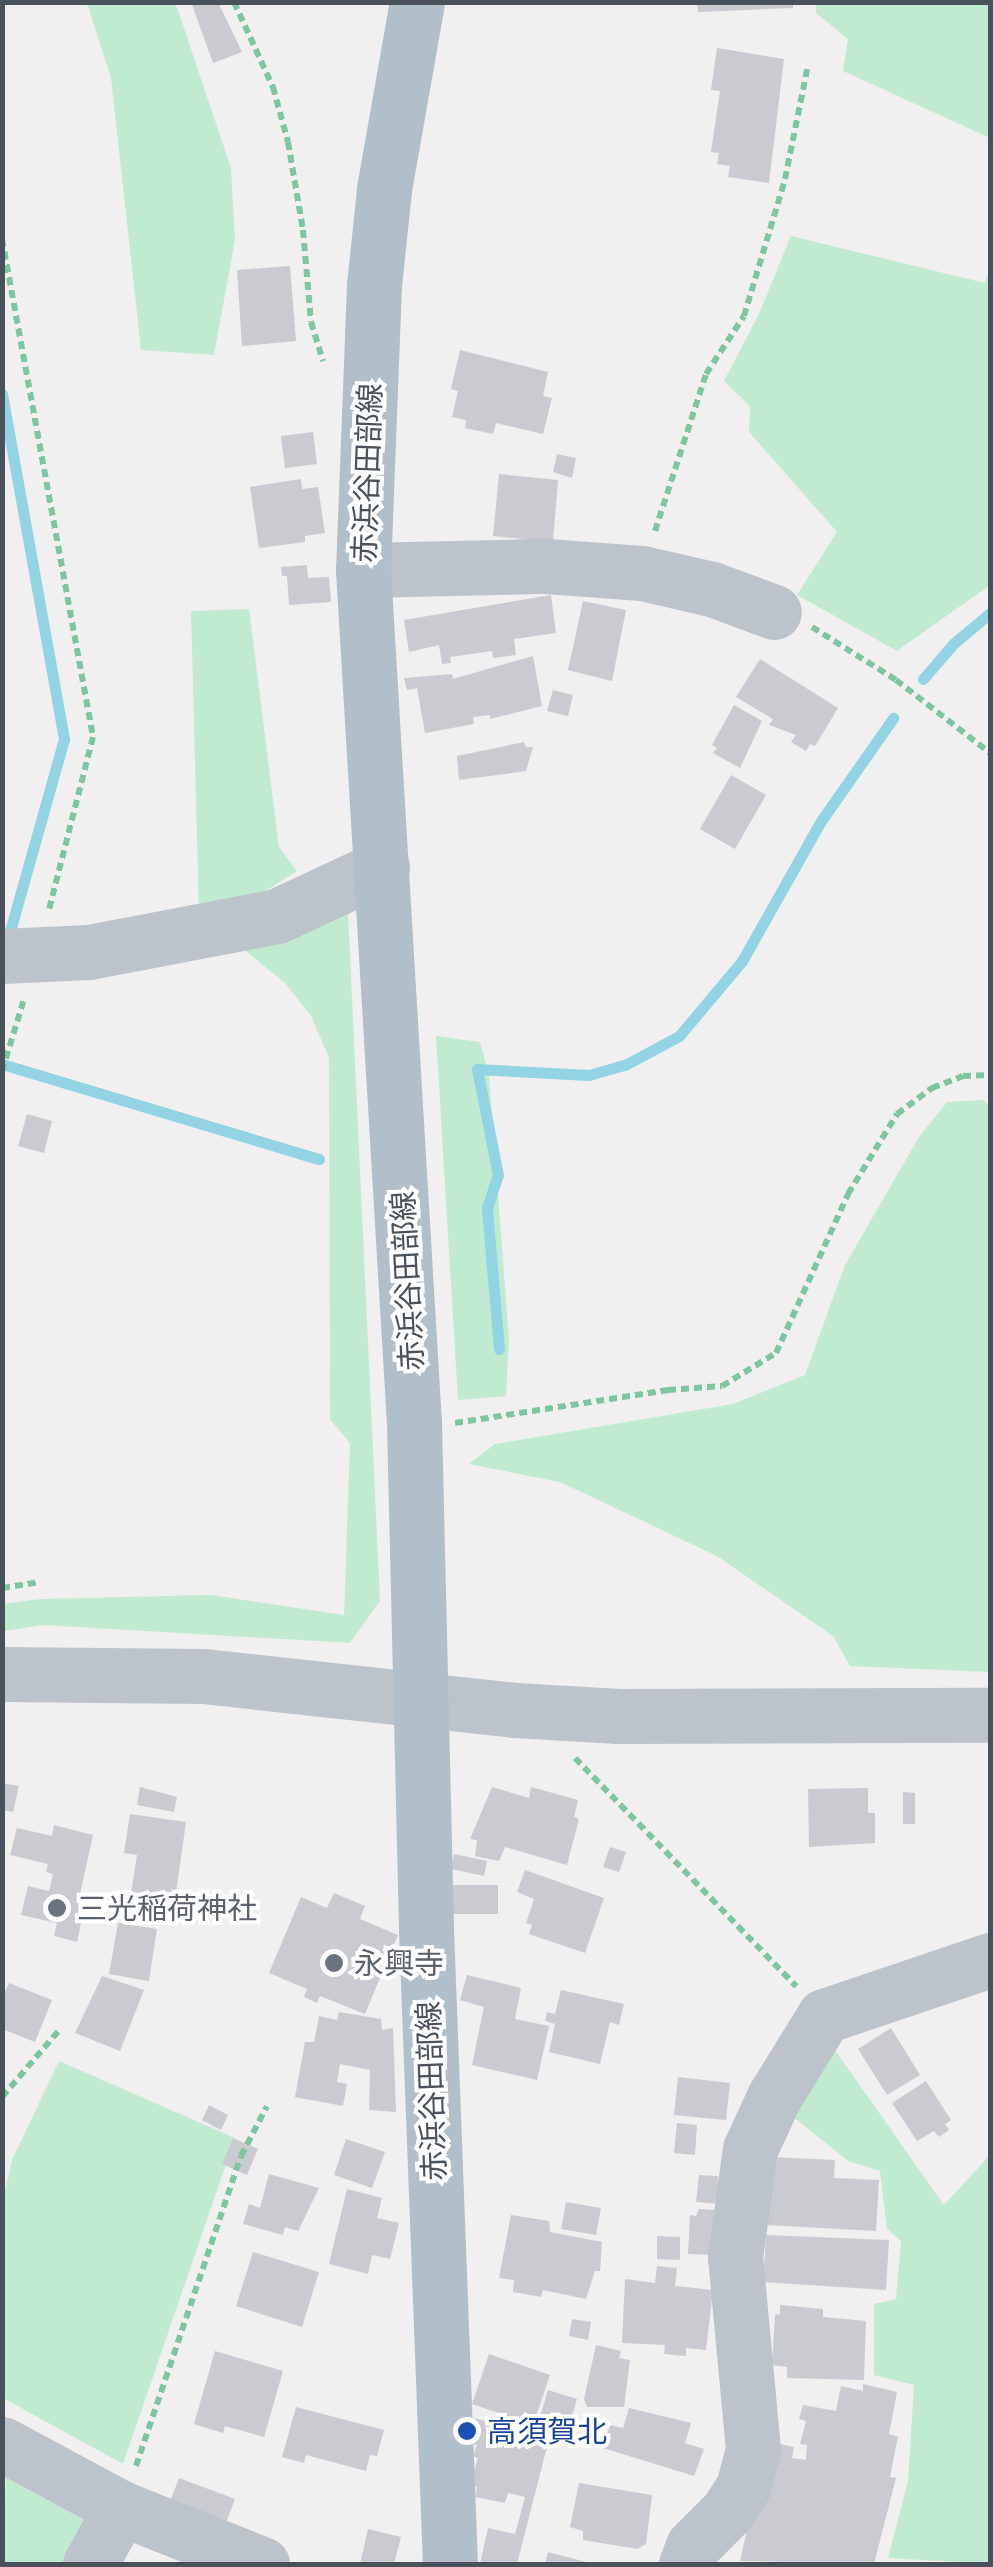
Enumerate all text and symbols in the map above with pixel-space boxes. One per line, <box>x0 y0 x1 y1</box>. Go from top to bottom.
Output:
street label: 赤浜谷田部線 <box>346 382 388 564</box>
street label: 赤浜谷田部線 <box>384 1190 430 1372</box>
place label: 三光稲荷神社 <box>77 1890 257 1926</box>
marker: 三光稲荷神社 <box>46 1897 68 1919</box>
place label: 永興寺 <box>354 1945 444 1981</box>
marker: 永興寺 <box>323 1952 345 1974</box>
street label: 赤浜谷田部線 <box>410 2000 452 2182</box>
place label: 高須賀北 <box>487 2413 607 2449</box>
marker: 高須賀北 <box>456 2420 478 2442</box>

